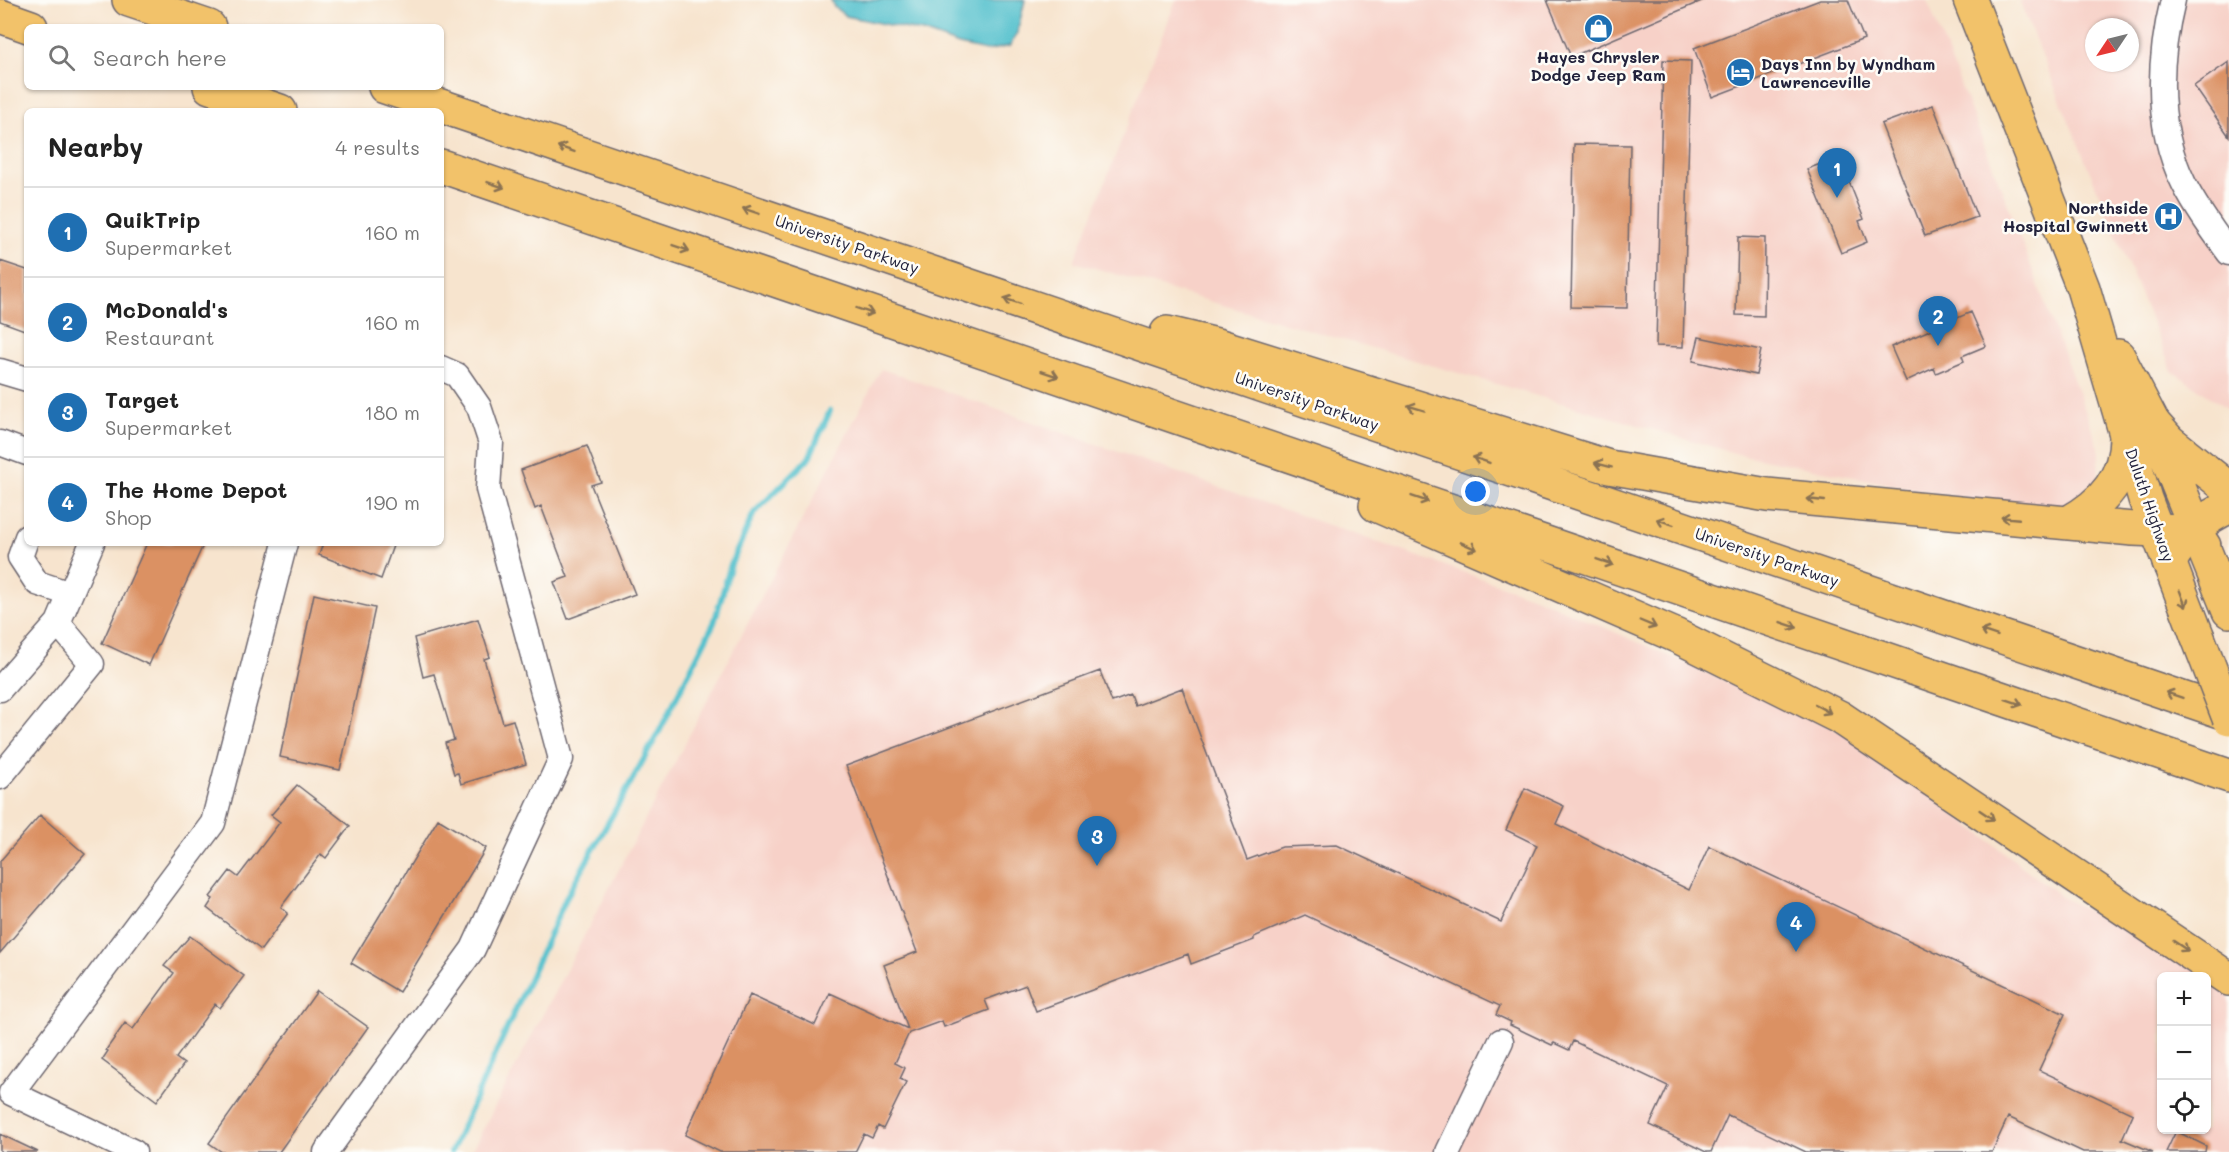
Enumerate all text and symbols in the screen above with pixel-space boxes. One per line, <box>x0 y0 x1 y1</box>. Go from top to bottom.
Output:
shop icon: Hayes Chrysler Dodge Jeep Ram <box>1582 13 1614 45</box>
north arrow <box>2085 18 2139 72</box>
search box <box>24 24 444 90</box>
icon: search <box>45 41 78 74</box>
text: Search here <box>93 43 227 72</box>
place label: Hayes Chrysler Dodge Jeep Ram <box>1530 46 1666 85</box>
place label: Days Inn by Wyndham Lawrenceville <box>1761 53 1935 92</box>
hotel icon: Days Inn by Wyndham Lawrenceville <box>1724 57 1756 89</box>
text: Nearby <box>48 130 143 164</box>
text: 4 results <box>335 134 420 160</box>
one-way arrow <box>557 142 576 153</box>
pin: 1 <box>1818 148 1856 198</box>
one-way arrow <box>486 181 505 192</box>
place label: Northside Hospital Gwinnett <box>2003 197 2148 236</box>
hospital icon: Northside Hospital Gwinnett <box>2153 201 2185 233</box>
text: QuikTrip <box>105 205 200 234</box>
one-way arrow <box>742 205 761 216</box>
street label: University Parkway <box>772 209 922 278</box>
text: 1 <box>63 219 72 245</box>
text: 160 m <box>364 219 420 245</box>
text: Supermarket <box>105 234 232 260</box>
one-way arrow <box>671 244 690 255</box>
text: McDonald's <box>105 295 228 324</box>
one-way arrow <box>1003 295 1022 306</box>
pin: 2 <box>1918 296 1958 346</box>
one-way arrow <box>855 307 874 318</box>
text: 2 <box>62 309 73 335</box>
text: 160 m <box>364 309 420 335</box>
text: Restaurant <box>105 324 215 350</box>
street label: University Parkway <box>1232 366 1382 435</box>
one-way arrow <box>1040 369 1059 380</box>
text: Target <box>105 385 179 414</box>
text: 3 <box>62 399 74 425</box>
text: 180 m <box>364 399 420 425</box>
one-way arrow <box>1407 402 1426 413</box>
text: Supermarket <box>105 414 232 440</box>
street label: Duluth Highway <box>2121 445 2180 565</box>
one-way arrow <box>1472 453 1491 464</box>
one-way arrow <box>1594 458 1613 470</box>
text: The Home Depot <box>105 475 287 504</box>
your location <box>1461 477 1490 506</box>
text: 4 <box>61 489 74 515</box>
text: 190 m <box>365 489 420 515</box>
one-way arrow <box>1806 494 1826 505</box>
one-way arrow <box>1410 495 1429 506</box>
text: Shop <box>105 504 152 530</box>
one-way arrow <box>2000 512 2020 523</box>
one-way arrow <box>1656 516 1675 527</box>
street label: University Parkway <box>1692 522 1842 591</box>
one-way arrow <box>1460 540 1478 552</box>
one-way arrow <box>1595 557 1614 568</box>
one-way arrow <box>2178 589 2189 608</box>
one-way arrow <box>1639 619 1657 630</box>
one-way arrow <box>1779 621 1798 632</box>
one-way arrow <box>1980 626 1999 637</box>
one-way arrow <box>2165 689 2184 700</box>
one-way arrow <box>2004 697 2023 708</box>
one-way arrow <box>1814 704 1832 715</box>
one-way arrow <box>1978 809 1995 821</box>
pin: 3 <box>1078 816 1116 866</box>
pin: 4 <box>1776 902 1816 952</box>
one-way arrow <box>2172 940 2189 952</box>
map controls <box>2157 972 2211 1134</box>
button: + <box>2157 972 2211 1026</box>
button: − <box>2157 1026 2211 1080</box>
button: locate <box>2157 1080 2211 1134</box>

